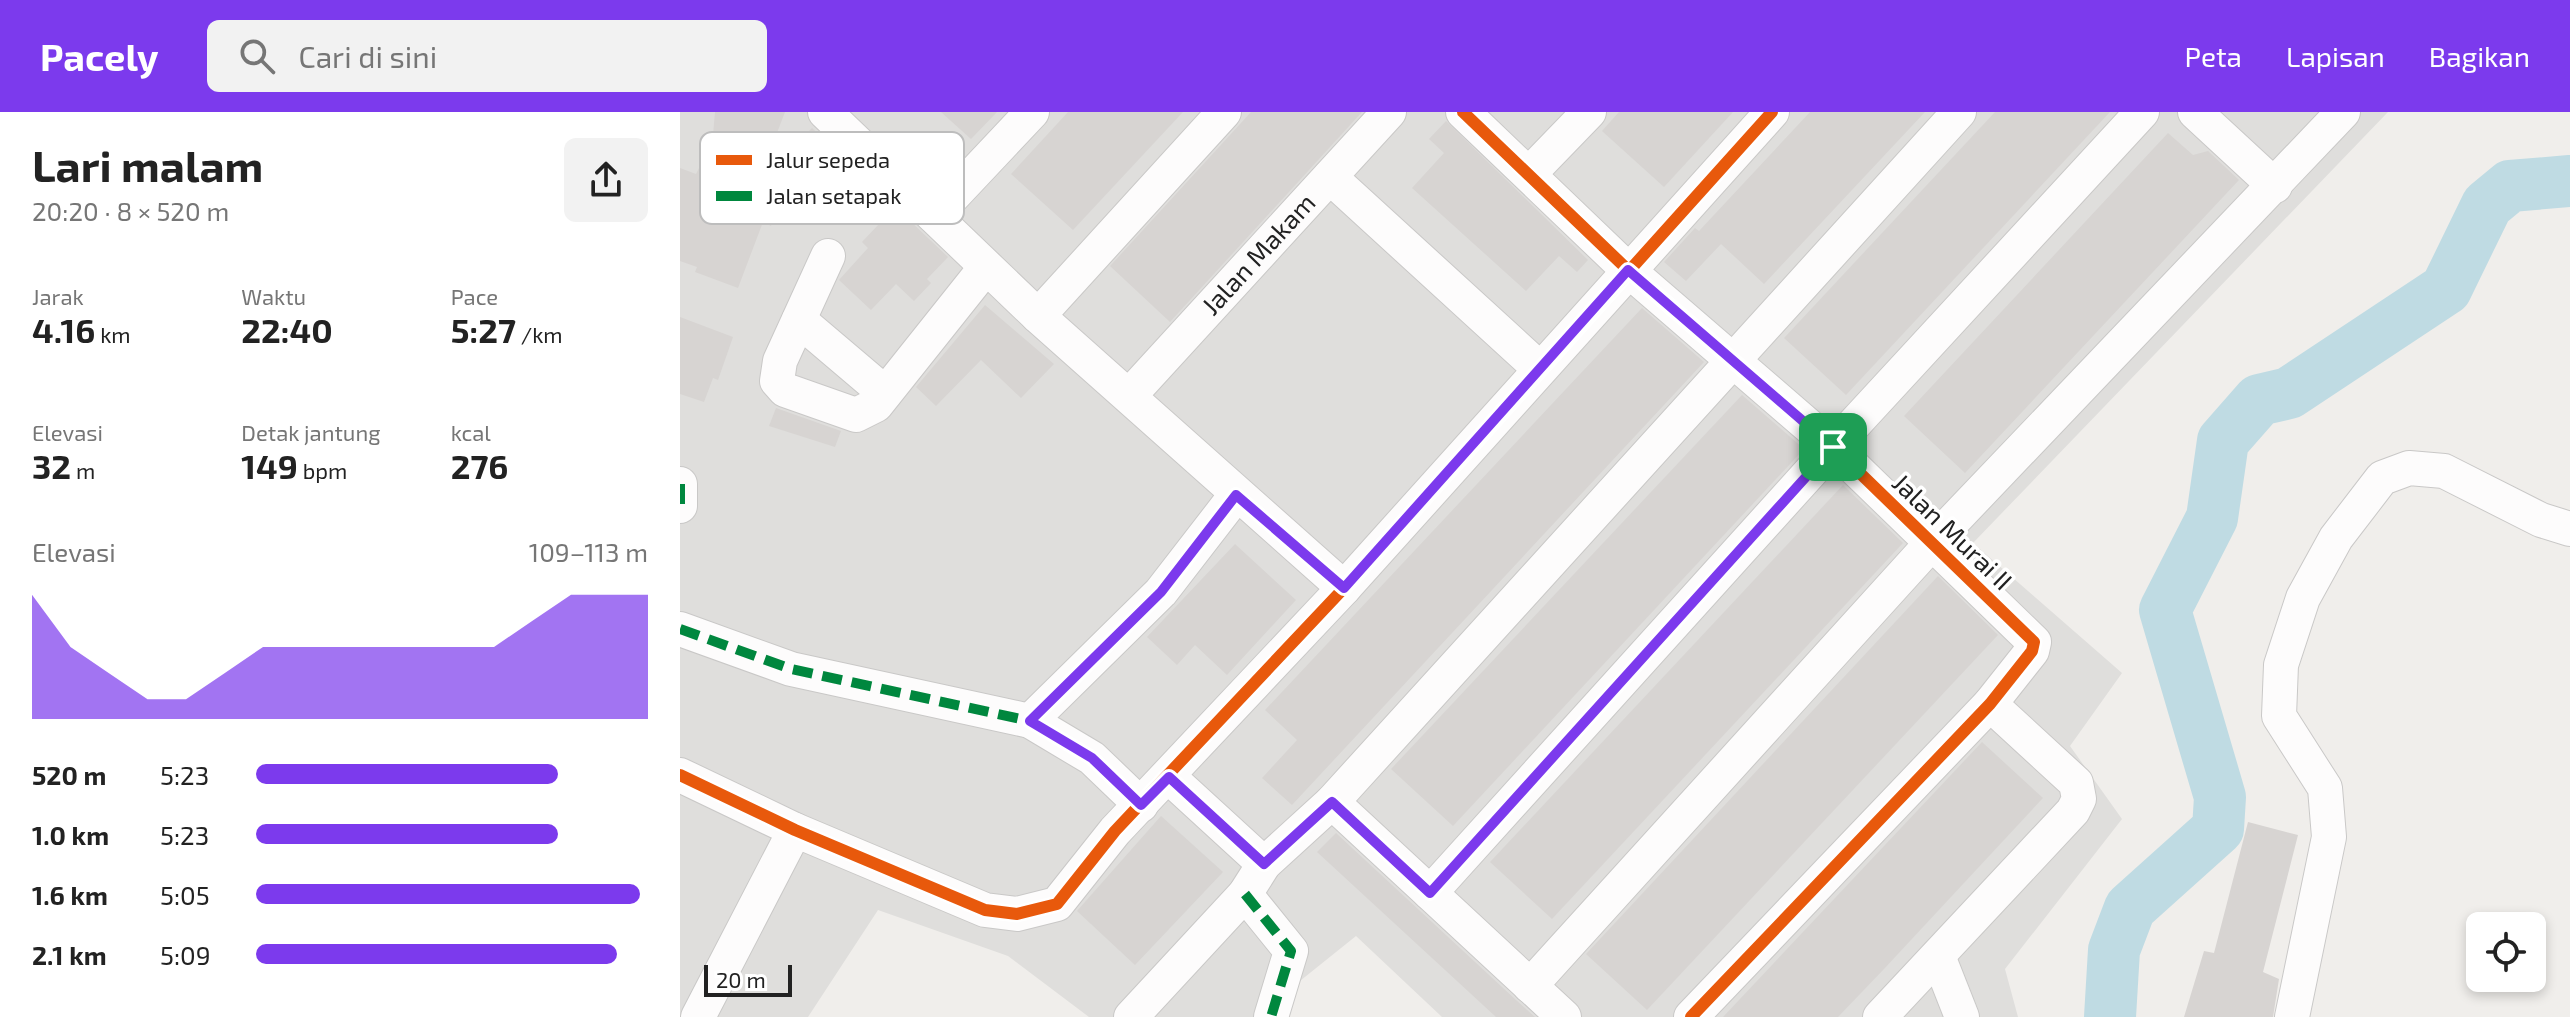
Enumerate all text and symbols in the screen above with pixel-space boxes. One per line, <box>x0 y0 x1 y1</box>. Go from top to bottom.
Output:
search box <box>207 20 767 92</box>
text: Pacely <box>40 33 159 79</box>
icon: search <box>235 34 279 78</box>
text: Cari di sini <box>299 38 437 74</box>
text: Peta <box>2185 39 2242 73</box>
text: Lapisan <box>2286 39 2385 73</box>
text: Bagikan <box>2429 39 2530 73</box>
legend <box>700 132 964 224</box>
text: Lari malam <box>32 138 263 191</box>
button: share <box>564 138 648 222</box>
text: Jalur sepeda <box>766 146 890 172</box>
text: Jalan setapak <box>766 182 901 208</box>
street label: Jalan Makam <box>1194 186 1321 320</box>
text: 20:20 · 8 × 520 m <box>32 195 229 226</box>
text: Jarak <box>32 283 84 309</box>
text: Waktu <box>241 283 306 309</box>
text: Pace <box>451 283 498 309</box>
text: 4.16 <box>32 309 95 350</box>
text: 22:40 <box>241 309 333 350</box>
text: 5:27 <box>451 309 516 350</box>
text: km <box>95 321 131 347</box>
text: /km <box>516 321 563 347</box>
pin <box>1799 413 1867 481</box>
text: Elevasi <box>32 419 103 445</box>
text: Detak jantung <box>241 419 380 445</box>
text: kcal <box>451 419 491 445</box>
icon: arrive <box>1811 425 1855 469</box>
text: 32 <box>32 445 71 486</box>
text: 149 <box>241 445 298 486</box>
text: 276 <box>451 445 508 486</box>
text: m <box>71 457 95 483</box>
text: bpm <box>298 457 347 483</box>
street label: Jalan Murai II <box>1887 466 2019 596</box>
text: Elevasi <box>32 536 116 567</box>
text: 109–113 m <box>529 536 648 567</box>
text: 520 m <box>32 759 106 790</box>
text: 5:23 <box>160 759 209 790</box>
text: 1.0 km <box>32 819 109 850</box>
text: 5:23 <box>160 819 209 850</box>
text: 1.6 km <box>32 879 108 910</box>
text: 5:05 <box>160 879 210 910</box>
map controls <box>2466 912 2546 992</box>
button: locate <box>2466 912 2546 992</box>
text: 2.1 km <box>32 939 107 970</box>
text: 5:09 <box>160 939 211 970</box>
scale bar <box>704 961 792 997</box>
text: 20 m <box>716 966 766 992</box>

